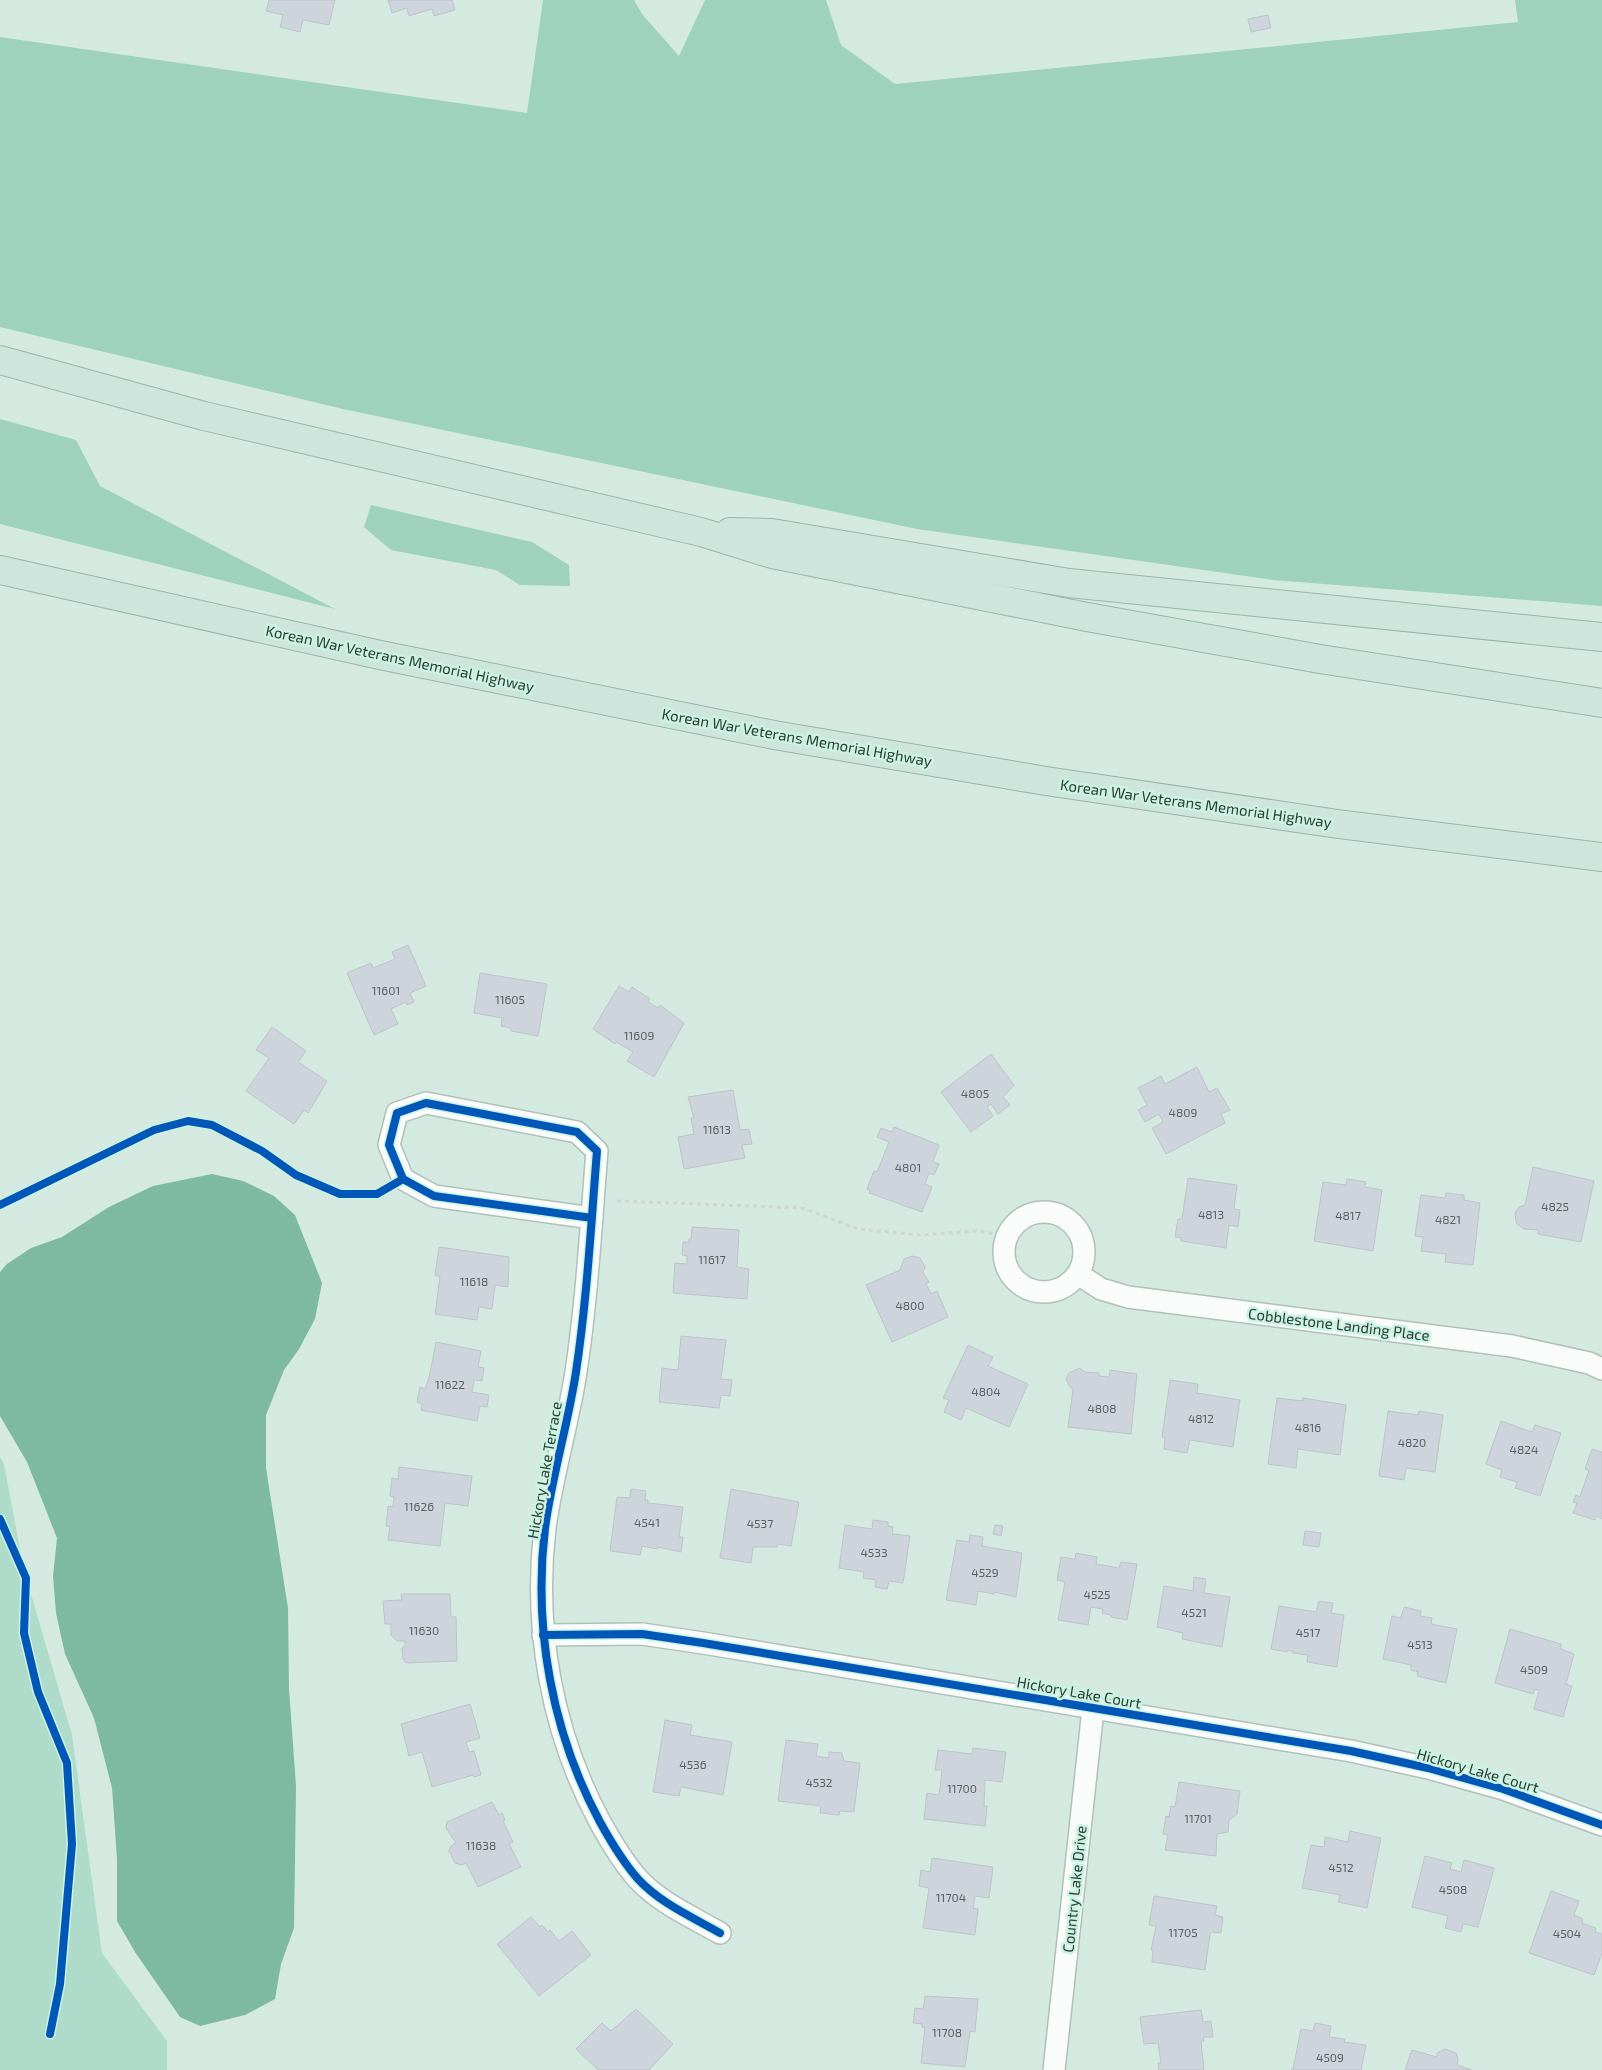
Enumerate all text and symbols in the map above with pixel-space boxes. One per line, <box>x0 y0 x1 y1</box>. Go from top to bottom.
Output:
street label: Korean War Veterans Memorial Highway <box>264 621 536 695</box>
street label: Korean War Veterans Memorial Highway <box>661 704 934 770</box>
street label: Korean War Veterans Memorial Highway <box>1059 775 1333 831</box>
house number: 11601 <box>372 983 400 997</box>
house number: 11605 <box>495 992 525 1006</box>
house number: 11609 <box>624 1028 654 1042</box>
house number: 4805 <box>961 1086 989 1100</box>
house number: 4809 <box>1169 1105 1198 1119</box>
house number: 11613 <box>703 1122 731 1136</box>
house number: 4801 <box>895 1160 921 1174</box>
house number: 4825 <box>1541 1199 1569 1213</box>
house number: 4813 <box>1198 1207 1224 1221</box>
house number: 4817 <box>1335 1208 1361 1222</box>
house number: 4821 <box>1435 1212 1461 1226</box>
house number: 11617 <box>698 1252 726 1266</box>
house number: 11618 <box>460 1274 488 1288</box>
house number: 4800 <box>895 1298 925 1312</box>
street label: Cobblestone Landing Place <box>1247 1304 1431 1344</box>
house number: 11622 <box>435 1377 465 1391</box>
house number: 4804 <box>971 1384 1001 1398</box>
street label: Hickory Lake Terrace <box>523 1400 565 1540</box>
house number: 4808 <box>1087 1401 1117 1415</box>
house number: 4812 <box>1188 1411 1214 1425</box>
house number: 4816 <box>1295 1420 1321 1434</box>
house number: 4820 <box>1398 1435 1426 1449</box>
house number: 4824 <box>1510 1442 1538 1456</box>
house number: 11626 <box>404 1499 434 1513</box>
house number: 4541 <box>634 1515 660 1529</box>
house number: 4537 <box>747 1516 773 1530</box>
house number: 4533 <box>860 1545 888 1559</box>
house number: 4529 <box>971 1565 999 1579</box>
house number: 4525 <box>1084 1587 1111 1601</box>
house number: 4521 <box>1181 1605 1207 1619</box>
house number: 11630 <box>409 1623 439 1637</box>
house number: 4517 <box>1296 1625 1320 1639</box>
house number: 4513 <box>1407 1637 1433 1651</box>
house number: 4509 <box>1520 1662 1548 1676</box>
street label: Hickory Lake Court <box>1015 1672 1143 1712</box>
street label: Hickory Lake Court <box>1415 1744 1541 1796</box>
house number: 4536 <box>679 1757 707 1771</box>
house number: 4532 <box>805 1775 833 1789</box>
house number: 11700 <box>947 1781 977 1795</box>
house number: 11701 <box>1184 1811 1212 1825</box>
street label: Country Lake Drive <box>1058 1825 1090 1953</box>
house number: 11638 <box>466 1838 496 1852</box>
house number: 4512 <box>1328 1860 1354 1874</box>
house number: 4508 <box>1439 1882 1467 1896</box>
house number: 11704 <box>936 1890 966 1904</box>
house number: 11705 <box>1168 1925 1198 1939</box>
house number: 4504 <box>1553 1926 1581 1940</box>
house number: 11708 <box>932 2025 962 2039</box>
house number: 4509 <box>1316 2050 1344 2064</box>

